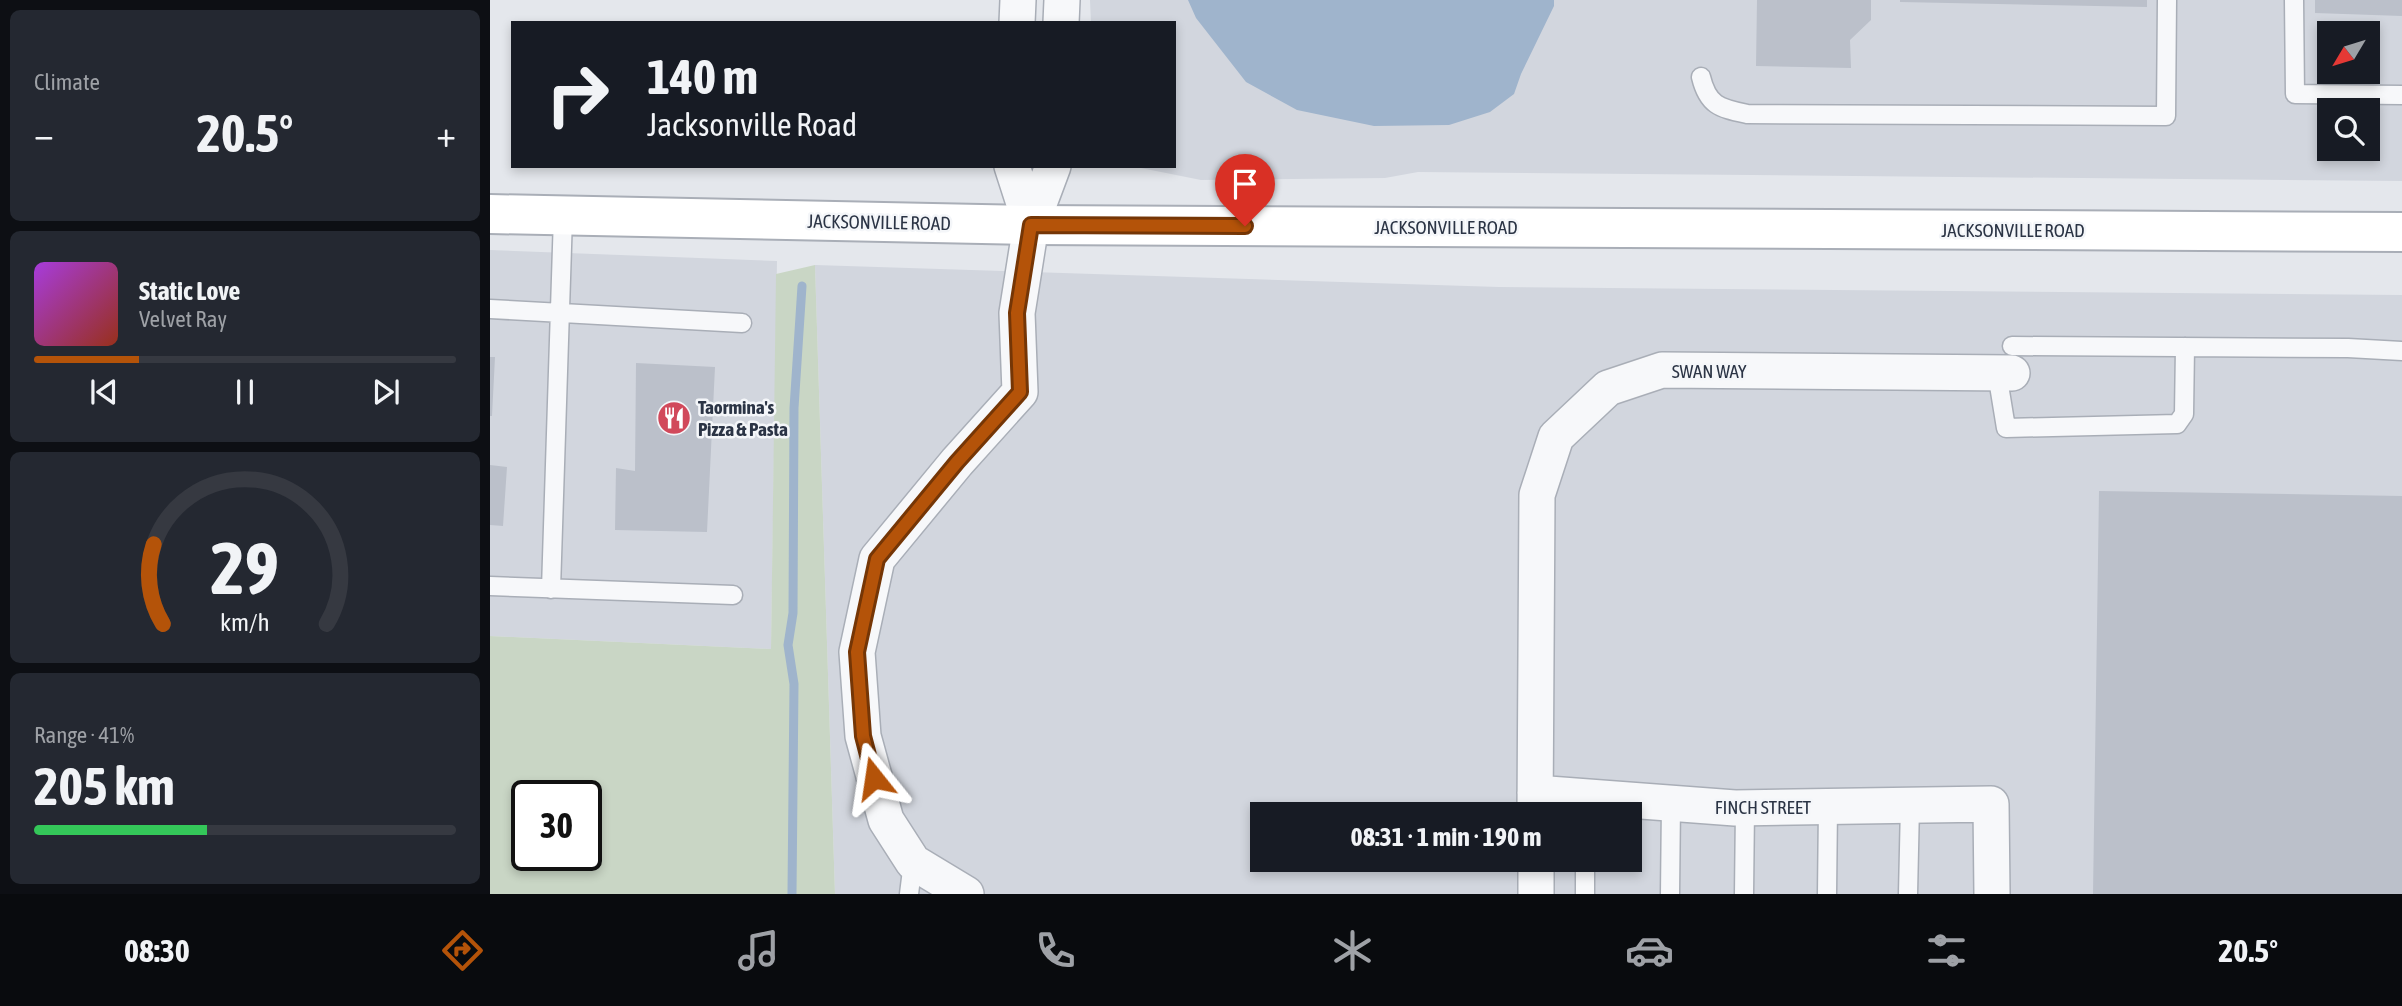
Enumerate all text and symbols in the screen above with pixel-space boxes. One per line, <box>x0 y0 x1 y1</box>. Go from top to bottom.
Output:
north arrow <box>2317 21 2380 84</box>
map controls <box>2317 21 2380 161</box>
text: 140 m <box>647 48 758 104</box>
icon: right <box>532 49 623 140</box>
text: Climate <box>34 69 100 95</box>
button: search <box>2317 98 2380 161</box>
text: 20.5° <box>197 103 293 163</box>
text: Jacksonville Road <box>647 106 857 143</box>
text: − <box>34 112 54 155</box>
text: + <box>436 112 456 155</box>
pin <box>1215 154 1275 226</box>
icon: arrive <box>1226 165 1264 203</box>
street label: JACKSONVILLE ROAD <box>807 210 951 234</box>
street label: JACKSONVILLE ROAD <box>1374 216 1518 238</box>
street label: JACKSONVILLE ROAD <box>1941 219 2085 241</box>
text: Static Love <box>139 276 240 306</box>
text: Velvet Ray <box>139 306 227 332</box>
street label: SWAN WAY <box>1672 360 1747 382</box>
icon: previous <box>85 373 123 411</box>
icon: pause <box>226 373 264 411</box>
icon: next <box>367 373 405 411</box>
place label: Taormina's Pizza & Pasta <box>698 396 788 440</box>
restaurant icon: Taormina's Pizza & Pasta <box>655 399 693 437</box>
text: 29 <box>211 526 279 609</box>
text: km/h <box>220 607 270 635</box>
text: Range · 41% <box>34 722 134 748</box>
position arrow <box>837 741 911 815</box>
text: 205 km <box>34 756 175 816</box>
speed limit sign: 30 <box>511 780 602 871</box>
street label: FINCH STREET <box>1715 796 1812 818</box>
text: 08:31 · 1 min · 190 m <box>1351 822 1541 852</box>
icon: directions <box>438 926 487 975</box>
icon: music <box>734 926 783 975</box>
icon: phone <box>1031 926 1080 975</box>
icon: climate <box>1328 926 1377 975</box>
icon: car <box>1625 926 1674 975</box>
icon: filters <box>1922 926 1971 975</box>
text: 08:30 <box>124 932 190 969</box>
text: 20.5° <box>2218 932 2278 969</box>

